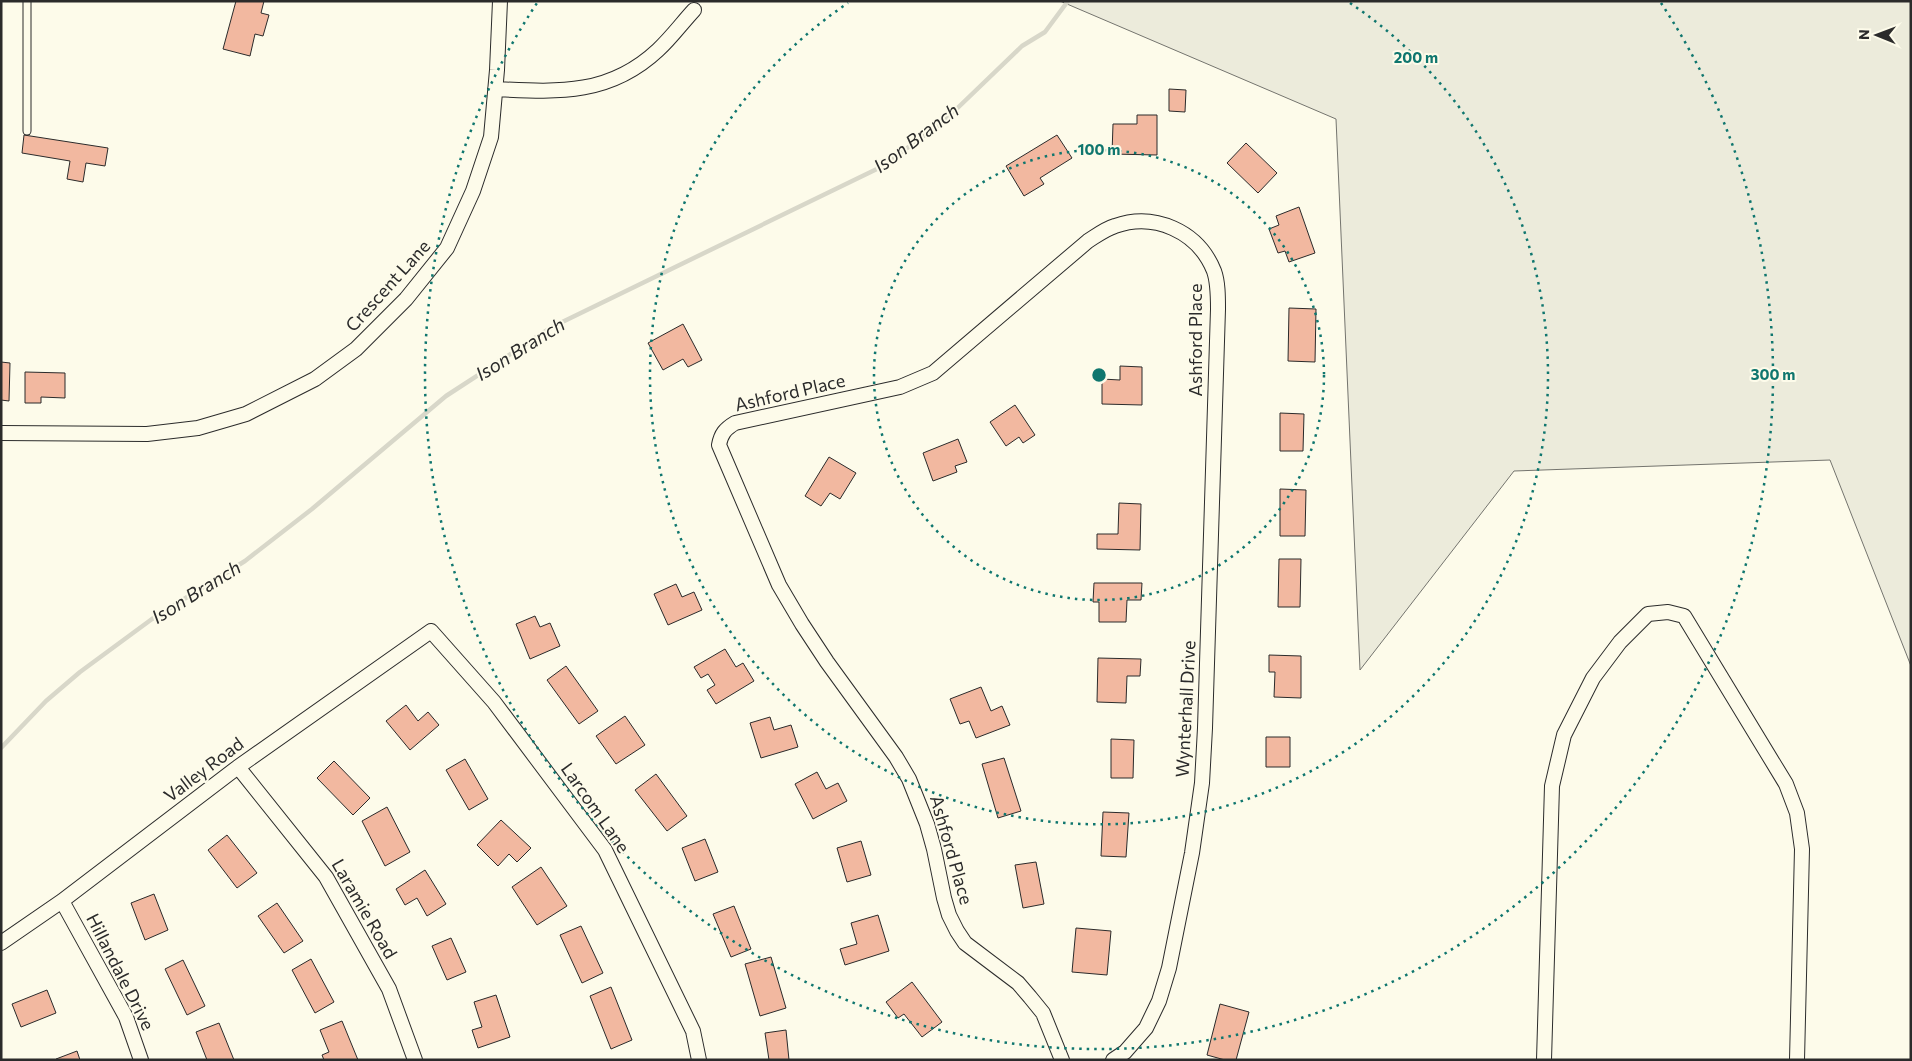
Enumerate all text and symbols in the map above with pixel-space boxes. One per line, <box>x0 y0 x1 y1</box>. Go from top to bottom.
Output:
north arrow <box>1852 10 1902 60</box>
text: N <box>1855 29 1872 40</box>
text: 200 m <box>1394 48 1438 66</box>
water label: Ison Branch <box>869 98 963 177</box>
text: 100 m <box>1078 140 1120 158</box>
street label: Crescent Lane <box>340 235 434 336</box>
street label: Ashford Place <box>1184 284 1206 396</box>
water label: Ison Branch <box>471 312 569 385</box>
text: 300 m <box>1751 365 1795 383</box>
centre of rings <box>1090 366 1108 384</box>
street label: Ashford Place <box>732 369 847 415</box>
water label: Ison Branch <box>147 555 245 628</box>
street label: Wynterhall Drive <box>1170 640 1200 778</box>
street label: Valley Road <box>159 732 248 806</box>
street label: Larcom Lane <box>557 758 635 857</box>
street label: Ashford Place <box>926 793 978 907</box>
street label: Laramie Road <box>327 855 402 962</box>
street label: Hillandale Drive <box>82 910 160 1033</box>

